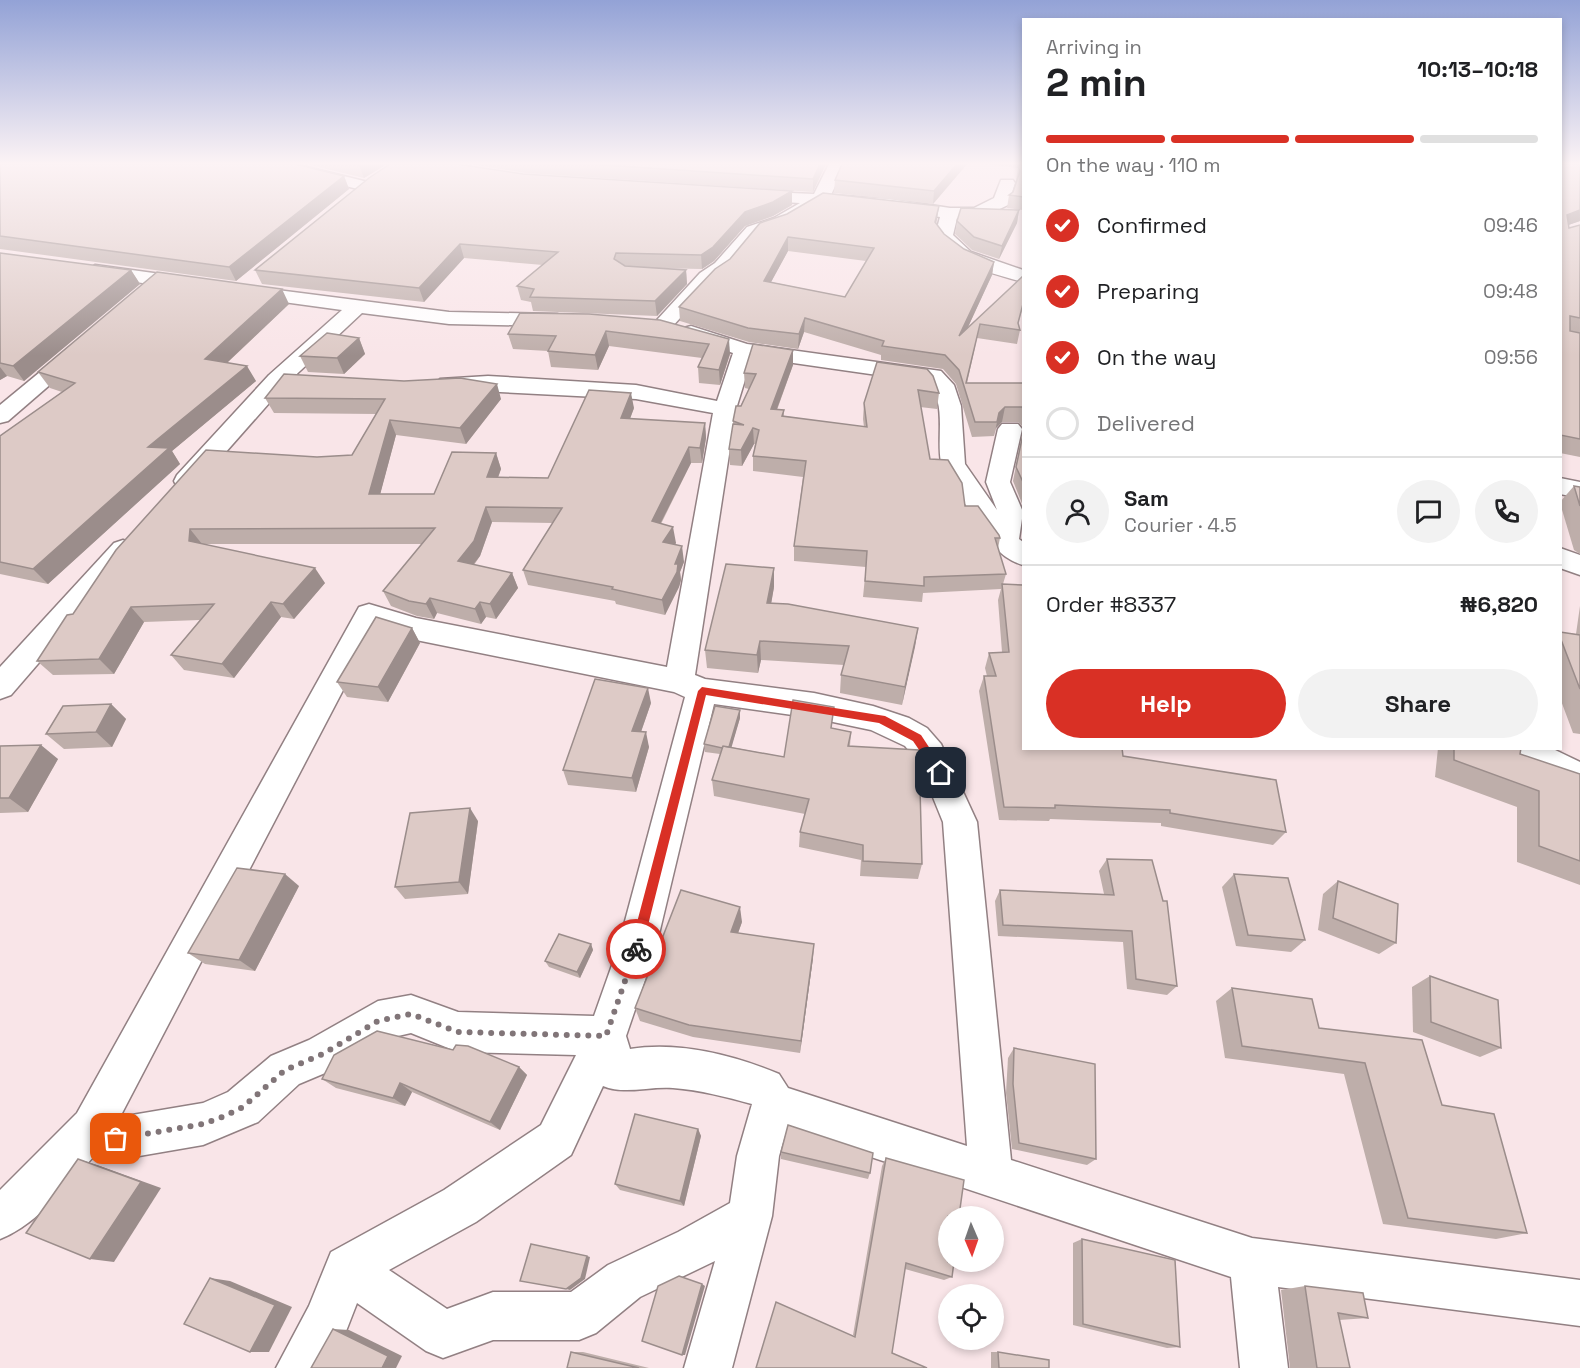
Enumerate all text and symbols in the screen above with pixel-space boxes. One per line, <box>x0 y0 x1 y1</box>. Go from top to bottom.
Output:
text: Arriving in <box>1046 34 1142 60</box>
text: 10:13–10:18 <box>1417 55 1538 83</box>
text: 2 min <box>1046 58 1147 107</box>
text: On the way · 110 m <box>1046 152 1220 178</box>
icon: check <box>1046 209 1079 242</box>
text: Confirmed <box>1097 211 1207 239</box>
text: 09:46 <box>1483 212 1538 238</box>
icon: check <box>1046 275 1079 308</box>
text: Preparing <box>1097 277 1199 305</box>
text: 09:48 <box>1483 278 1538 304</box>
icon: check <box>1046 341 1079 374</box>
text: On the way <box>1097 343 1216 371</box>
text: 09:56 <box>1484 344 1538 370</box>
text: Delivered <box>1097 409 1195 437</box>
button: person <box>1046 480 1109 543</box>
button: chat <box>1397 480 1460 543</box>
button: phone <box>1475 480 1538 543</box>
text: Sam <box>1124 484 1169 512</box>
text: Courier · 4.5 <box>1124 512 1237 538</box>
text: Order #8337 <box>1046 590 1176 618</box>
text: ₦6,820 <box>1460 590 1538 618</box>
button: Help <box>1046 669 1286 738</box>
button: Share <box>1298 669 1538 738</box>
pin <box>915 747 966 798</box>
icon: home <box>924 756 957 789</box>
courier <box>606 919 666 979</box>
icon: bike <box>620 933 653 966</box>
pin <box>90 1113 141 1164</box>
icon: bag <box>99 1122 132 1155</box>
north arrow <box>938 1206 1004 1272</box>
map controls <box>938 1206 1004 1350</box>
button: locate <box>938 1284 1004 1350</box>

